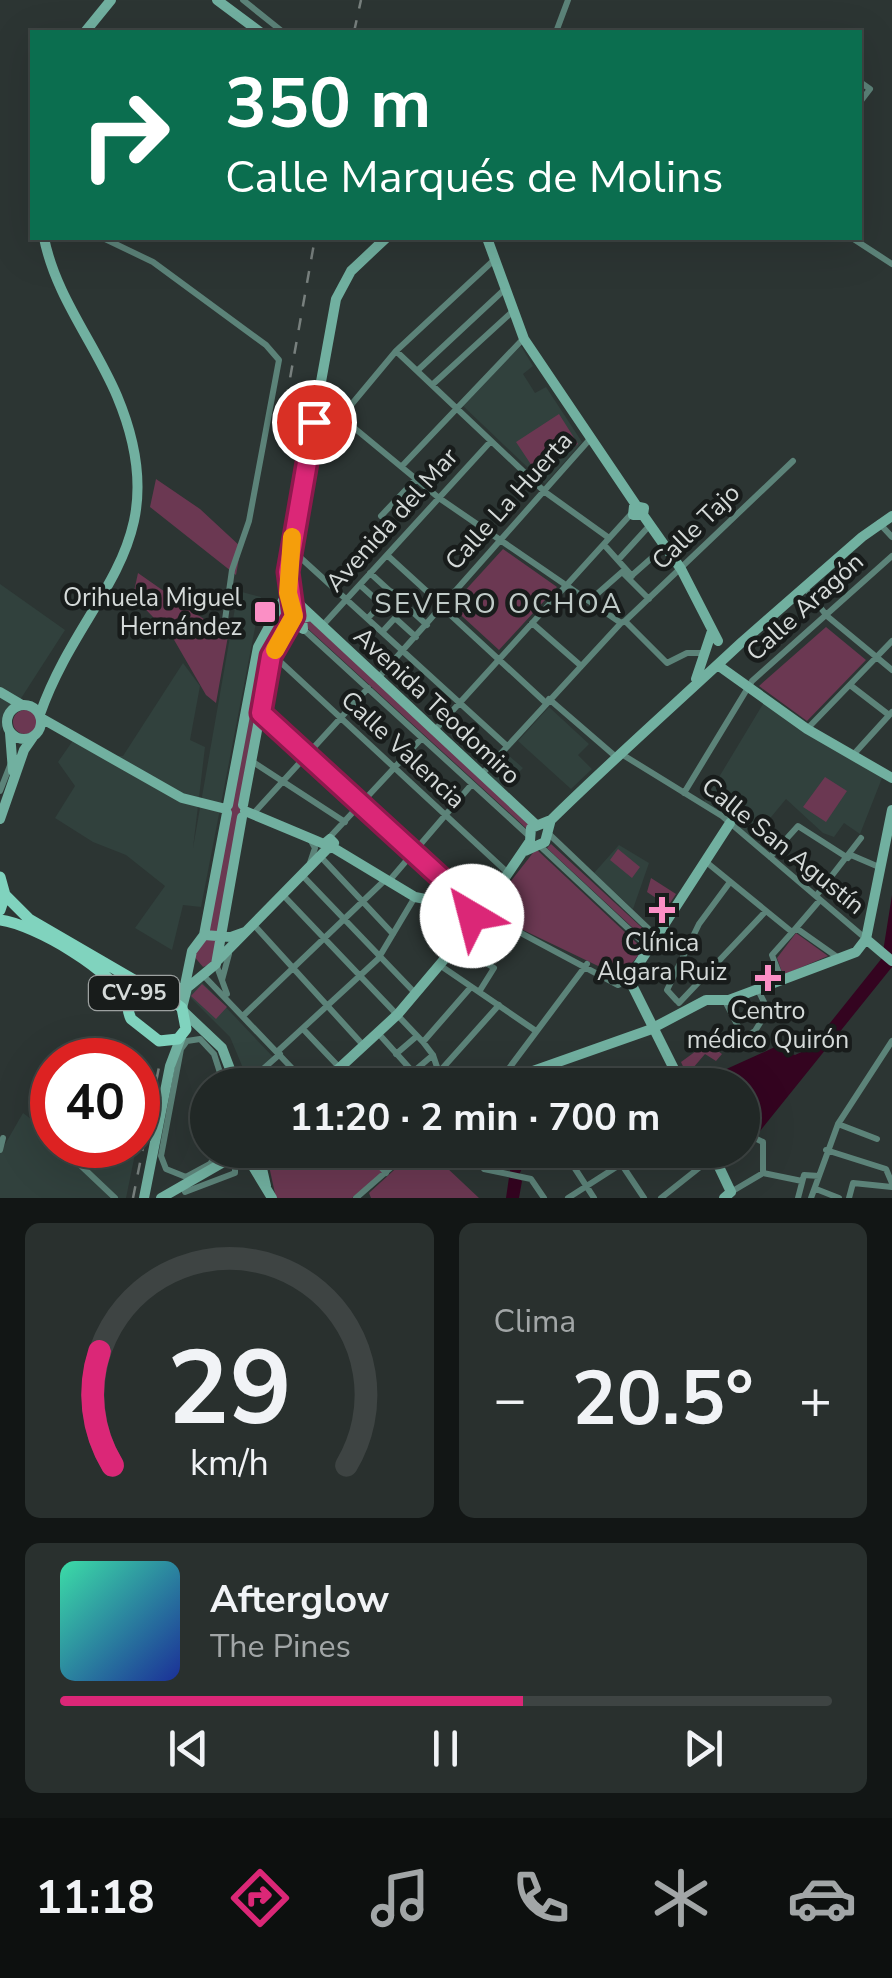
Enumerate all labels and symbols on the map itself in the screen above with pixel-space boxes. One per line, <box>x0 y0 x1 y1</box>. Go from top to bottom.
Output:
pin <box>272 380 357 465</box>
street label: Calle La Huerta <box>438 424 580 578</box>
street label: Avenida del Mar <box>318 441 466 599</box>
street label: Calle Tajo <box>645 476 747 578</box>
street label: Calle Aragón <box>739 545 871 669</box>
place label: Orihuela Miguel Hernández <box>63 581 243 644</box>
district label: SEVERO OCHOA <box>374 585 624 623</box>
marker: Orihuela Miguel Hernández <box>252 599 278 625</box>
street label: Avenida Teodomiro <box>346 620 528 792</box>
street label: Calle Valencia <box>333 684 473 816</box>
street label: Calle San Agustín <box>694 770 872 922</box>
position arrow <box>420 864 524 968</box>
marker: Clínica Algara Ruiz <box>649 897 675 923</box>
place label: Clínica Algara Ruiz <box>597 926 727 989</box>
marker: Centro médico Quirón <box>755 965 781 991</box>
road number: CV-95 <box>89 976 179 1010</box>
place label: Centro médico Quirón <box>687 994 849 1057</box>
speed limit sign: 40 <box>30 1038 160 1168</box>

